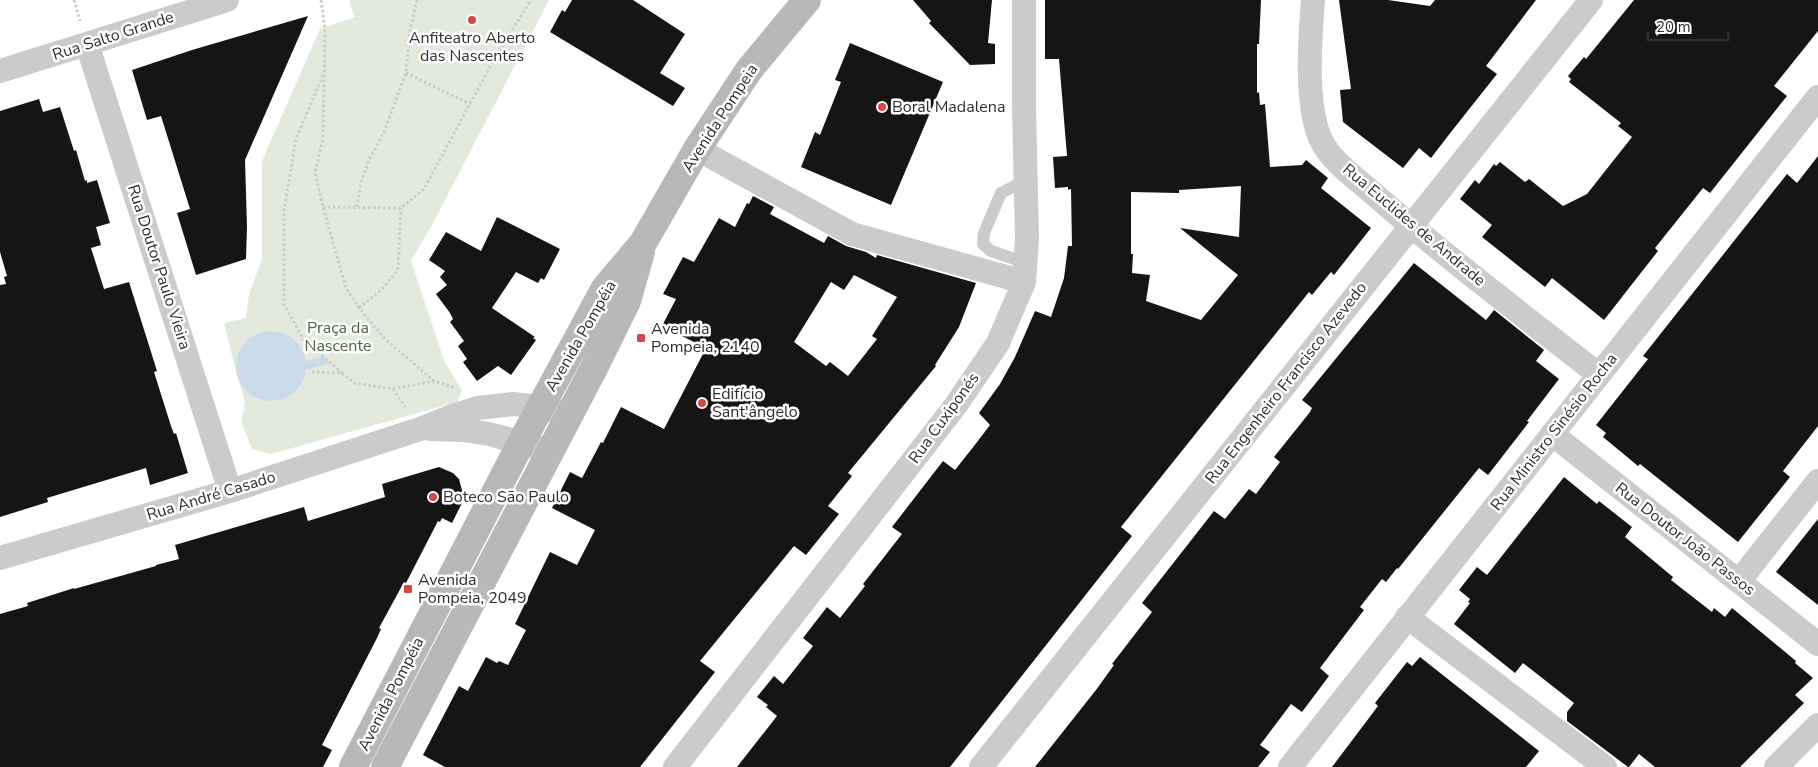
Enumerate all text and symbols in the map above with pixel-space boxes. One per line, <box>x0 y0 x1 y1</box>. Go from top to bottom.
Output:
street label: Rua Salto Grande <box>49 6 177 66</box>
scale bar <box>1648 10 1728 42</box>
marker: Anfiteatro Aberto das Nascentes <box>466 14 478 26</box>
text: 20 m <box>1656 17 1691 37</box>
place label: Anfiteatro Aberto das Nascentes <box>409 27 535 67</box>
street label: Avenida Pompeia <box>677 60 763 176</box>
place label: Boral Madalena <box>892 96 1005 118</box>
marker: Boral Madalena <box>876 101 888 113</box>
street label: Rua Euclides de Andrade <box>1338 159 1490 291</box>
street label: Rua Doutor Paulo Vieira <box>122 182 196 352</box>
street label: Avenida Pompéia <box>540 276 622 396</box>
street label: Rua Engenheiro Francisco Azevedo <box>1200 277 1372 489</box>
park label: Praça da Nascente <box>305 317 371 357</box>
place label: Avenida Pompeia, 2140 <box>651 318 760 358</box>
marker: Avenida Pompeia, 2140 <box>635 332 647 344</box>
street label: Rua Ministro Sinésio Rocha <box>1486 349 1622 515</box>
street label: Rua Cuxiponés <box>904 368 984 468</box>
place label: Edifício Sant'ângelo <box>712 383 798 423</box>
marker: Edifício Sant'ângelo <box>696 397 708 409</box>
street label: Rua André Casado <box>144 466 278 526</box>
street label: Rua Doutor João Passos <box>1610 477 1760 601</box>
place label: Boteco São Paulo <box>443 486 569 508</box>
marker: Boteco São Paulo <box>427 491 439 503</box>
place label: Avenida Pompeia, 2049 <box>418 569 527 609</box>
marker: Avenida Pompeia, 2049 <box>402 583 414 595</box>
street label: Avenida Pompéia <box>353 633 429 755</box>

